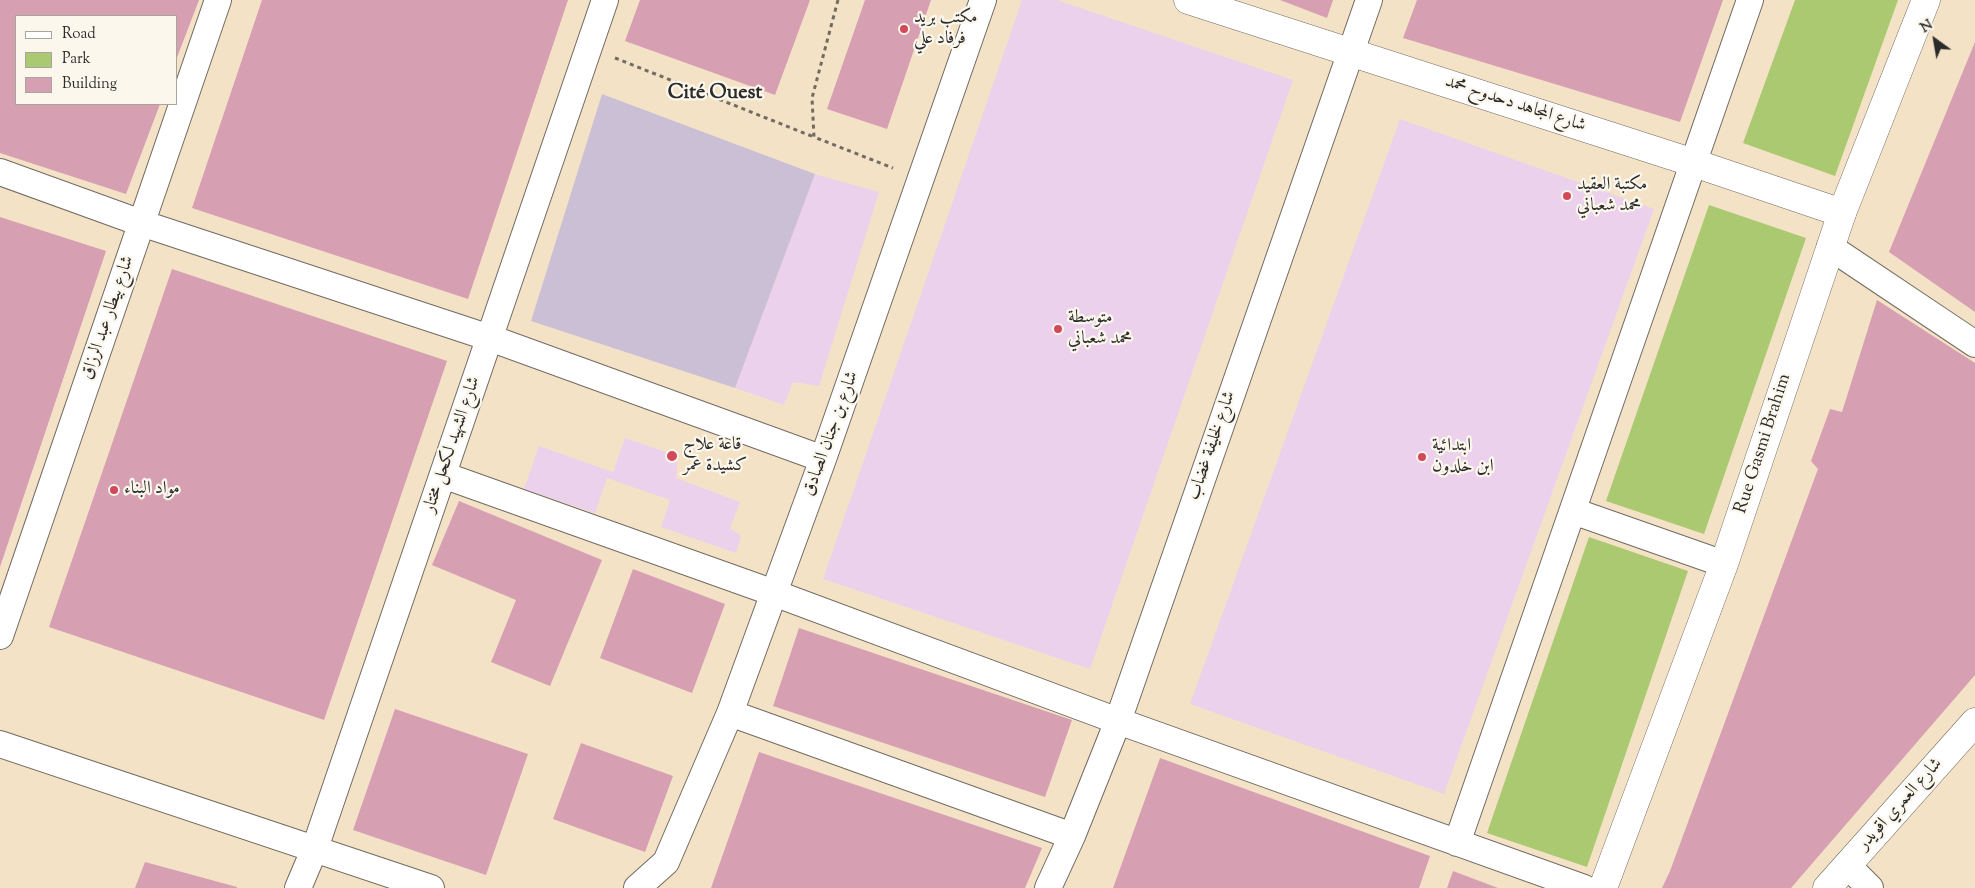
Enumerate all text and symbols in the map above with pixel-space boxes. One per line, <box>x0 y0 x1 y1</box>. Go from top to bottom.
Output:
place label: مكتب بريد فرفاد علي <box>914 8 977 50</box>
legend <box>15 15 178 105</box>
north arrow <box>1910 15 1960 65</box>
text: N <box>1917 16 1937 39</box>
marker: مكتب بريد فرفاد علي <box>898 23 910 35</box>
text: Road <box>62 24 96 45</box>
text: Park <box>62 49 91 70</box>
street label: شارع المجاهد دحدوح محمد <box>1442 72 1588 138</box>
text: Building <box>62 74 117 95</box>
district label: Cité Ouest <box>668 83 762 107</box>
place label: مكتبة العقيد محمد شعباني <box>1577 175 1647 218</box>
marker: مكتبة العقيد محمد شعباني <box>1561 190 1573 202</box>
street label: شارع بيطار عبد الرزاق <box>78 253 140 383</box>
place label: متوسطة محمد شعباني <box>1068 308 1132 350</box>
marker: متوسطة محمد شعباني <box>1052 323 1064 335</box>
street label: شارع بن جنان الصادق <box>799 369 865 499</box>
street label: Rue Gasmi Brahim <box>1731 371 1797 517</box>
street label: شارع الشهيد لكحل مختار <box>420 374 486 516</box>
street label: شارع لخليفة غضاب <box>1184 388 1242 504</box>
place label: قاعة علاج كشيدة عمر <box>683 435 747 478</box>
place label: ابتدائية ابن خلدون <box>1432 436 1494 478</box>
marker: قاعة علاج كشيدة عمر <box>665 449 679 463</box>
marker: ابتدائية ابن خلدون <box>1416 451 1428 463</box>
place label: مواد البناء <box>124 479 180 501</box>
marker: مواد البناء <box>108 484 120 496</box>
street label: شارع العمري اقويدر <box>1854 754 1948 856</box>

